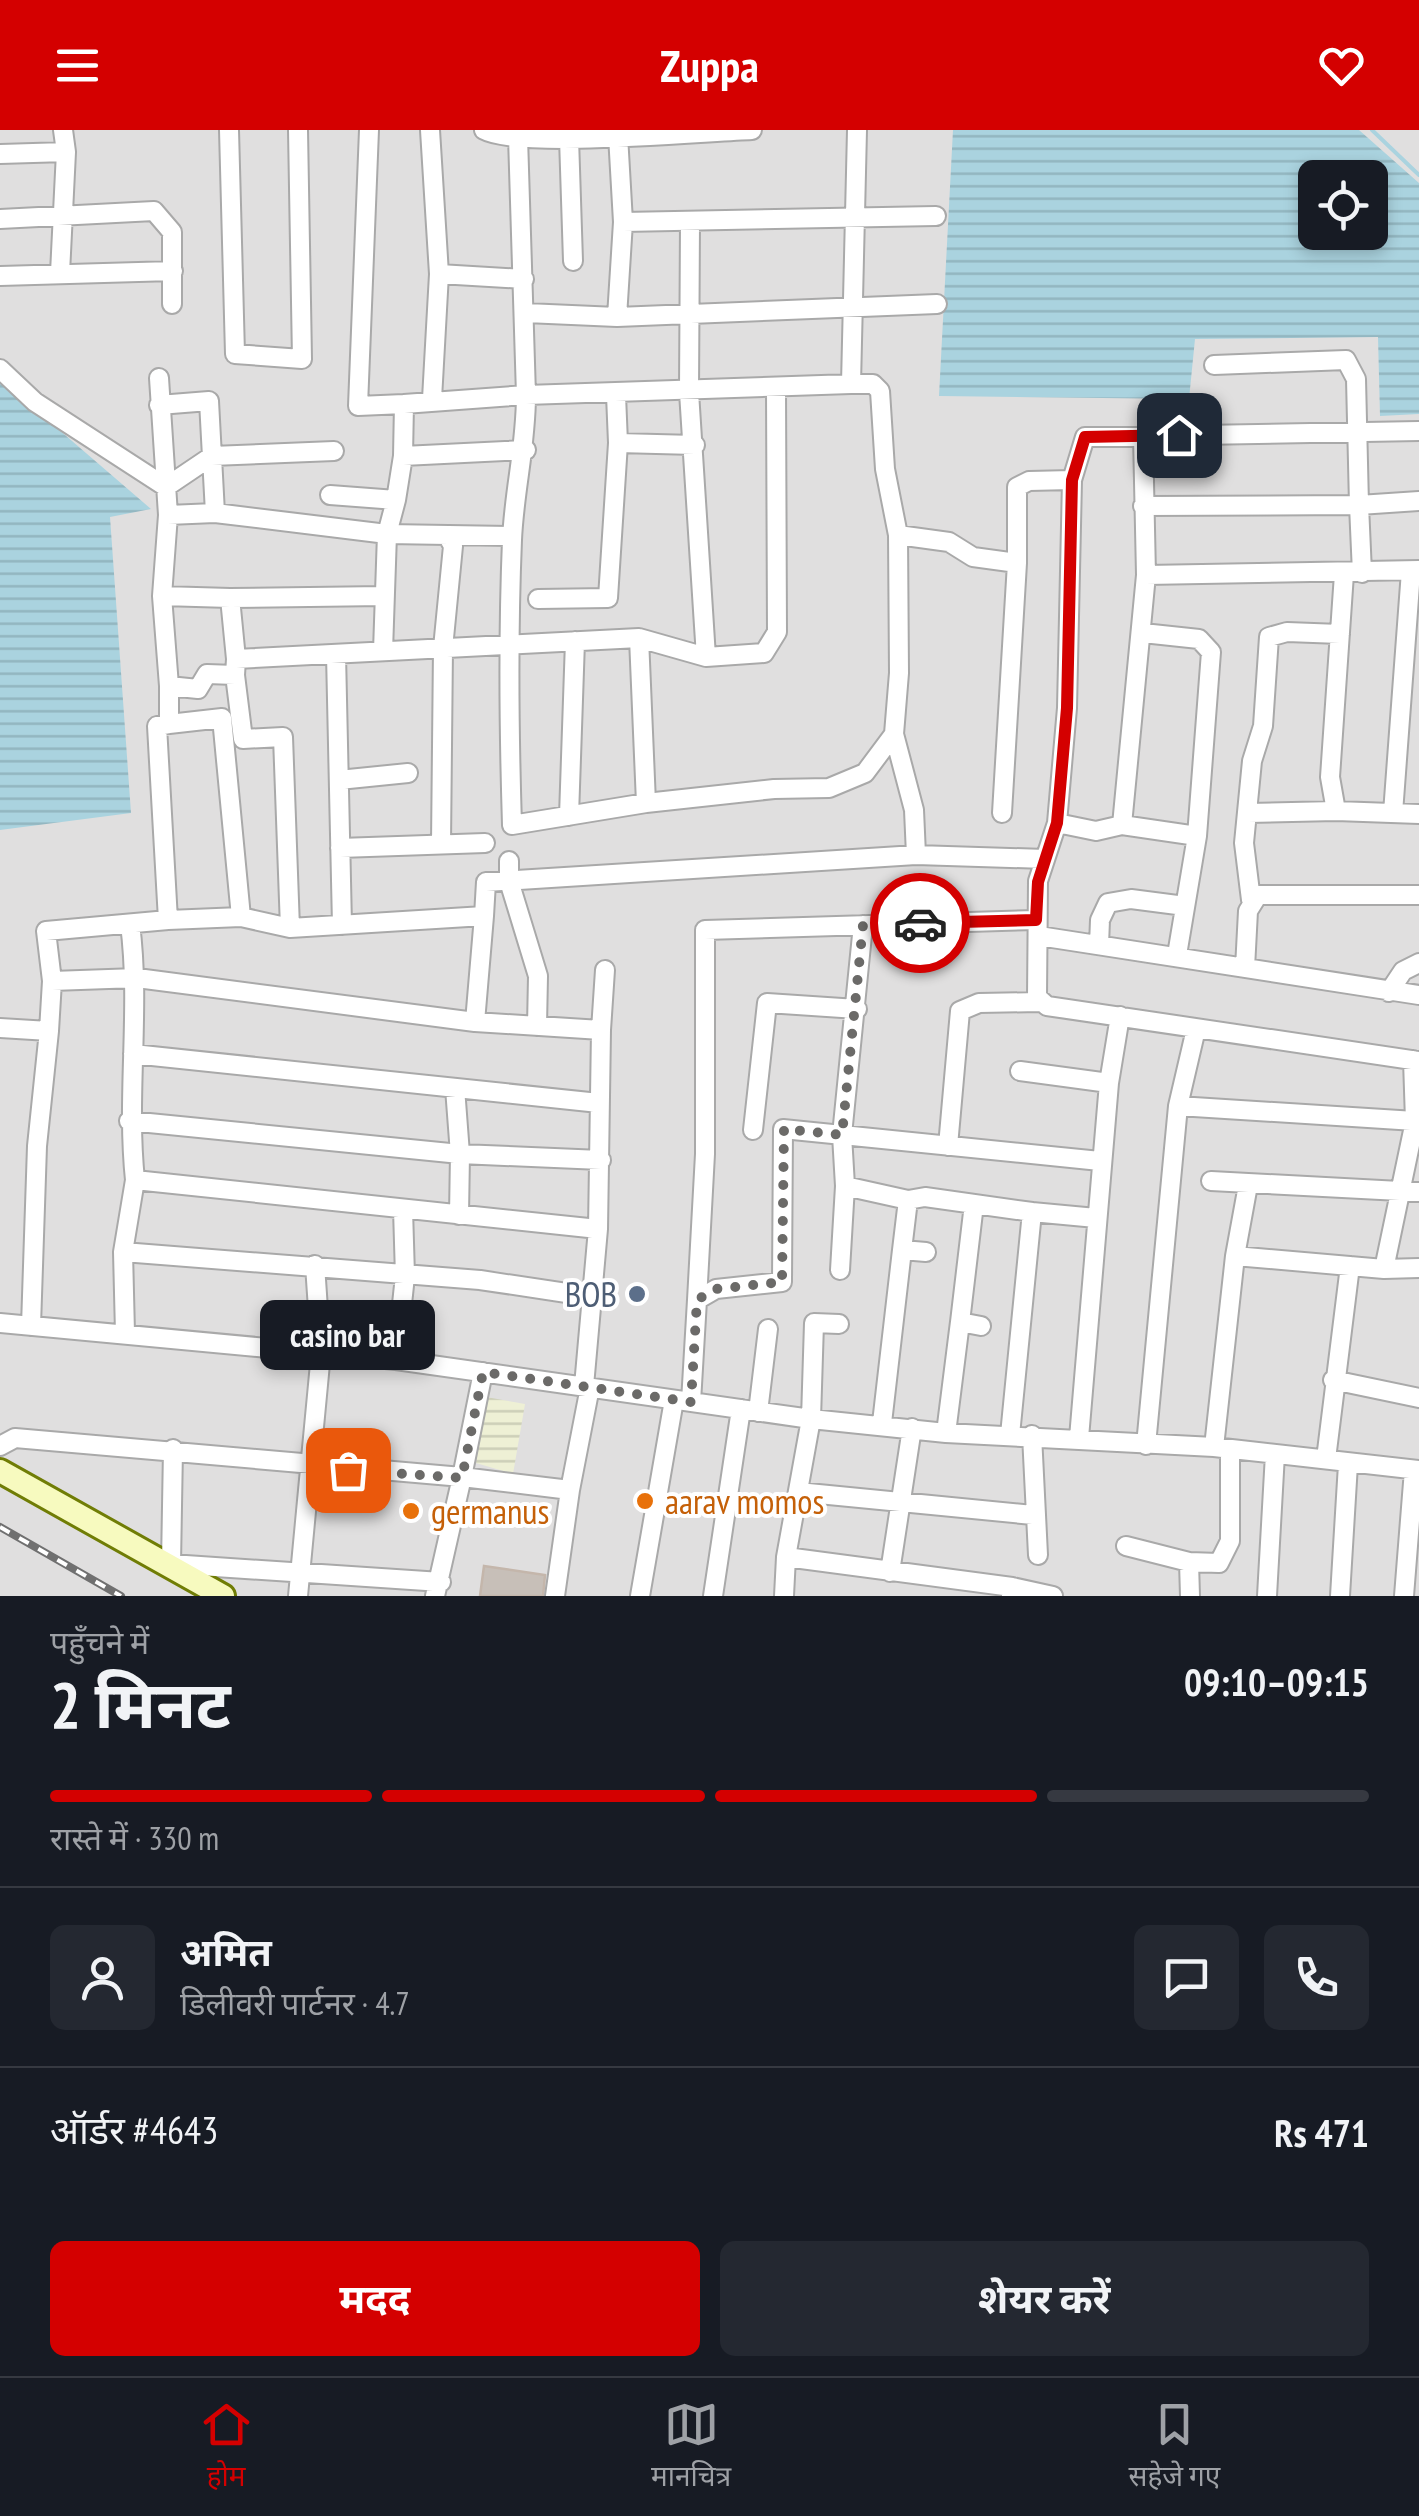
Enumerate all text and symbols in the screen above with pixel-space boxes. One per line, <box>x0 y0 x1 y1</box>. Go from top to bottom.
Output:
text: Zuppa <box>660 36 759 94</box>
icon: menu <box>50 38 105 93</box>
icon: heart <box>1314 38 1369 93</box>
map controls <box>1298 160 1388 250</box>
button: locate <box>1298 160 1388 250</box>
pin <box>1137 393 1222 478</box>
icon: home <box>1152 408 1207 463</box>
courier <box>870 873 970 973</box>
icon: car <box>893 896 948 951</box>
place label: BOB <box>565 1271 617 1317</box>
marker: BOB <box>626 1283 648 1305</box>
callout: casino bar <box>260 1300 436 1370</box>
text: casino bar <box>290 1314 405 1356</box>
pin <box>306 1428 391 1513</box>
icon: bag <box>321 1443 376 1498</box>
place label: aarav momos <box>665 1478 824 1524</box>
place label: germanus <box>431 1488 549 1534</box>
marker: aarav momos <box>634 1490 656 1512</box>
marker: germanus <box>400 1500 422 1522</box>
text: पहुँचने में <box>50 1621 149 1663</box>
text: 09:10–09:15 <box>1184 1657 1369 1706</box>
text: 2 मिनट <box>50 1662 231 1746</box>
text: रास्ते में · 330 m <box>50 1817 219 1859</box>
button: person <box>50 1925 155 2030</box>
button: chat <box>1134 1925 1239 2030</box>
button: phone <box>1264 1925 1369 2030</box>
text: अमित <box>180 1927 272 1976</box>
text: डिलीवरी पार्टनर · 4.7 <box>180 1982 410 2024</box>
text: ऑर्डर #4643 <box>50 2105 218 2154</box>
text: Rs 471 <box>1274 2108 1369 2157</box>
button: मदद <box>50 2241 700 2356</box>
button: शेयर करें <box>720 2241 1369 2356</box>
tab: होम <box>199 2397 254 2497</box>
tab: मानचित्र <box>651 2397 731 2497</box>
tab: सहेजे गए <box>1129 2397 1220 2497</box>

